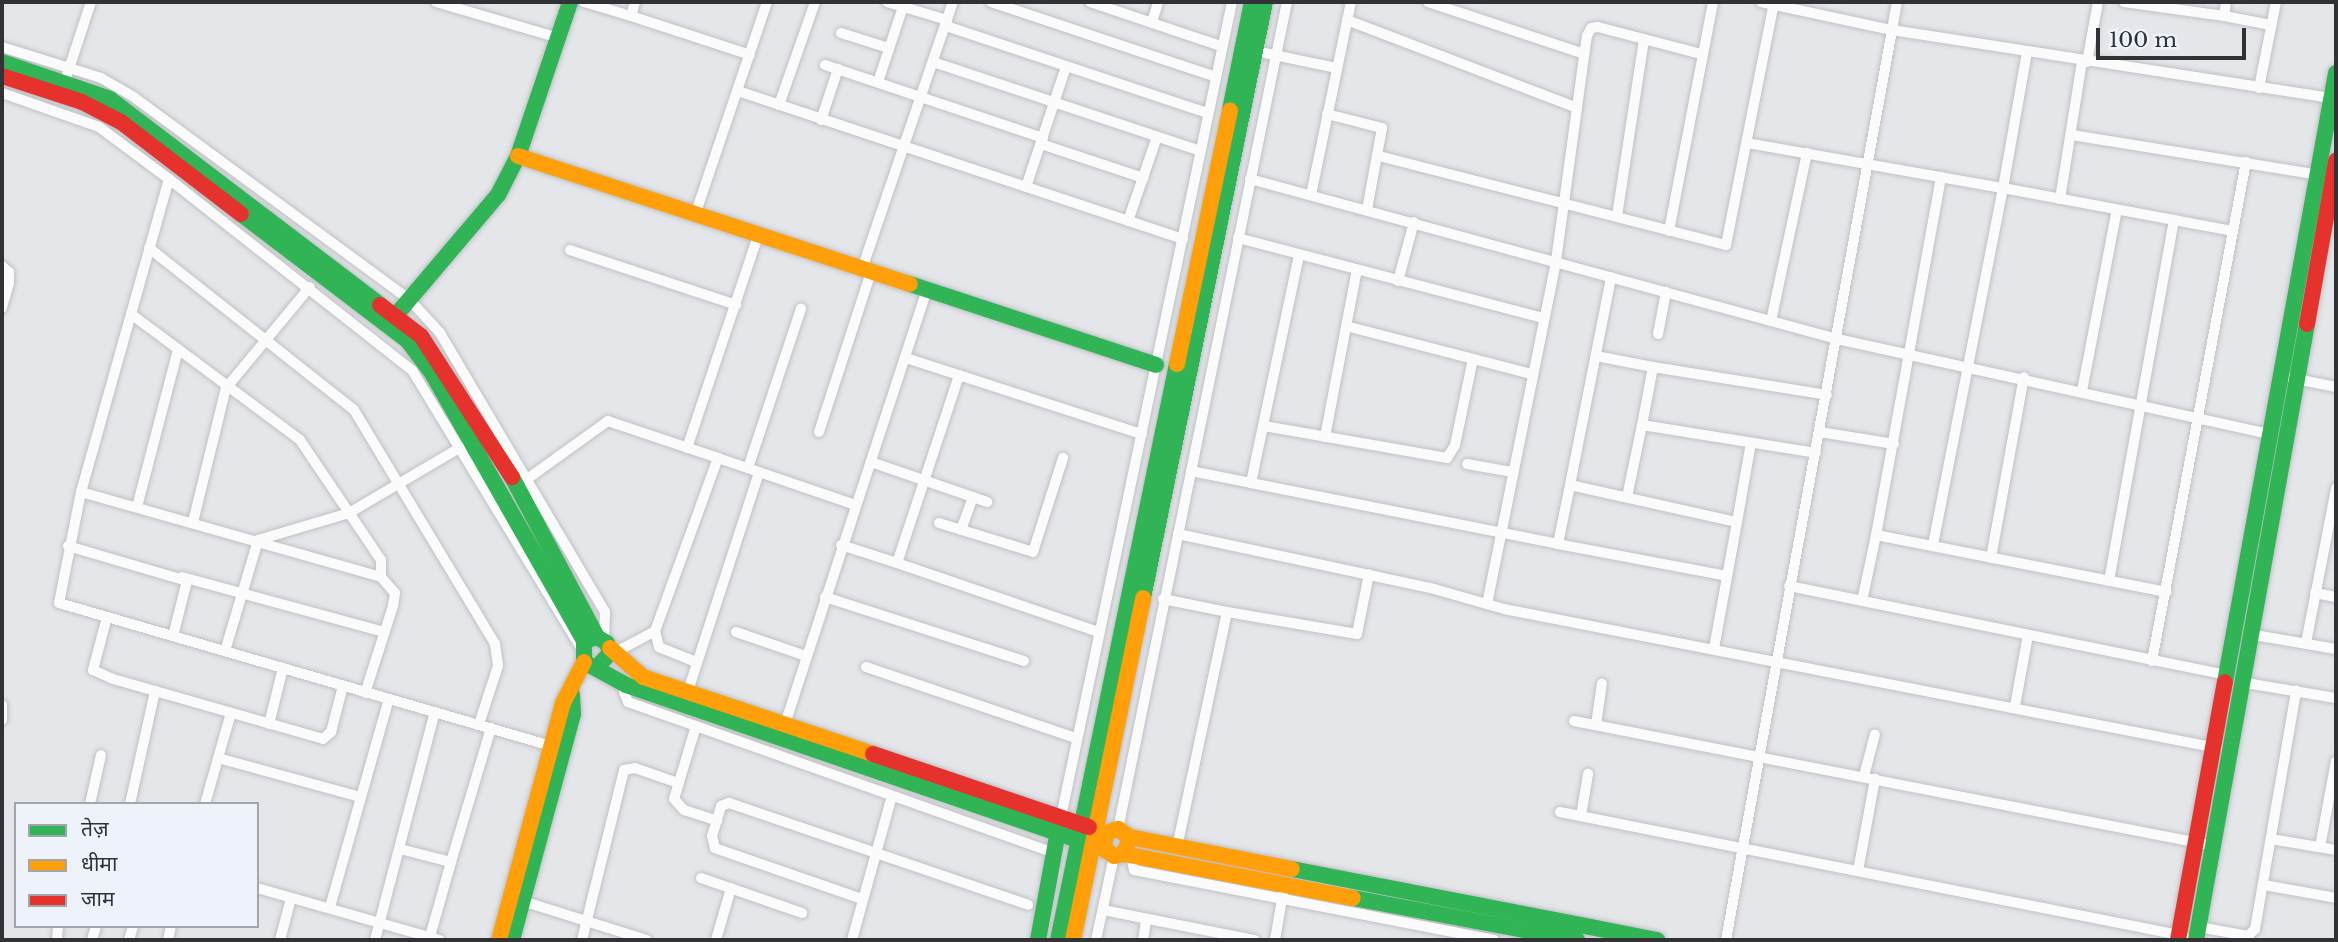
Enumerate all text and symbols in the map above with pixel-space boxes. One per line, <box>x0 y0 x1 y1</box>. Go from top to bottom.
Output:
scale bar <box>2100 14 2250 58</box>
text: 100 m <box>2109 27 2177 53</box>
legend <box>14 802 259 928</box>
text: तेज़ <box>81 816 109 842</box>
text: धीमा <box>81 851 117 877</box>
text: जाम <box>81 886 115 912</box>

